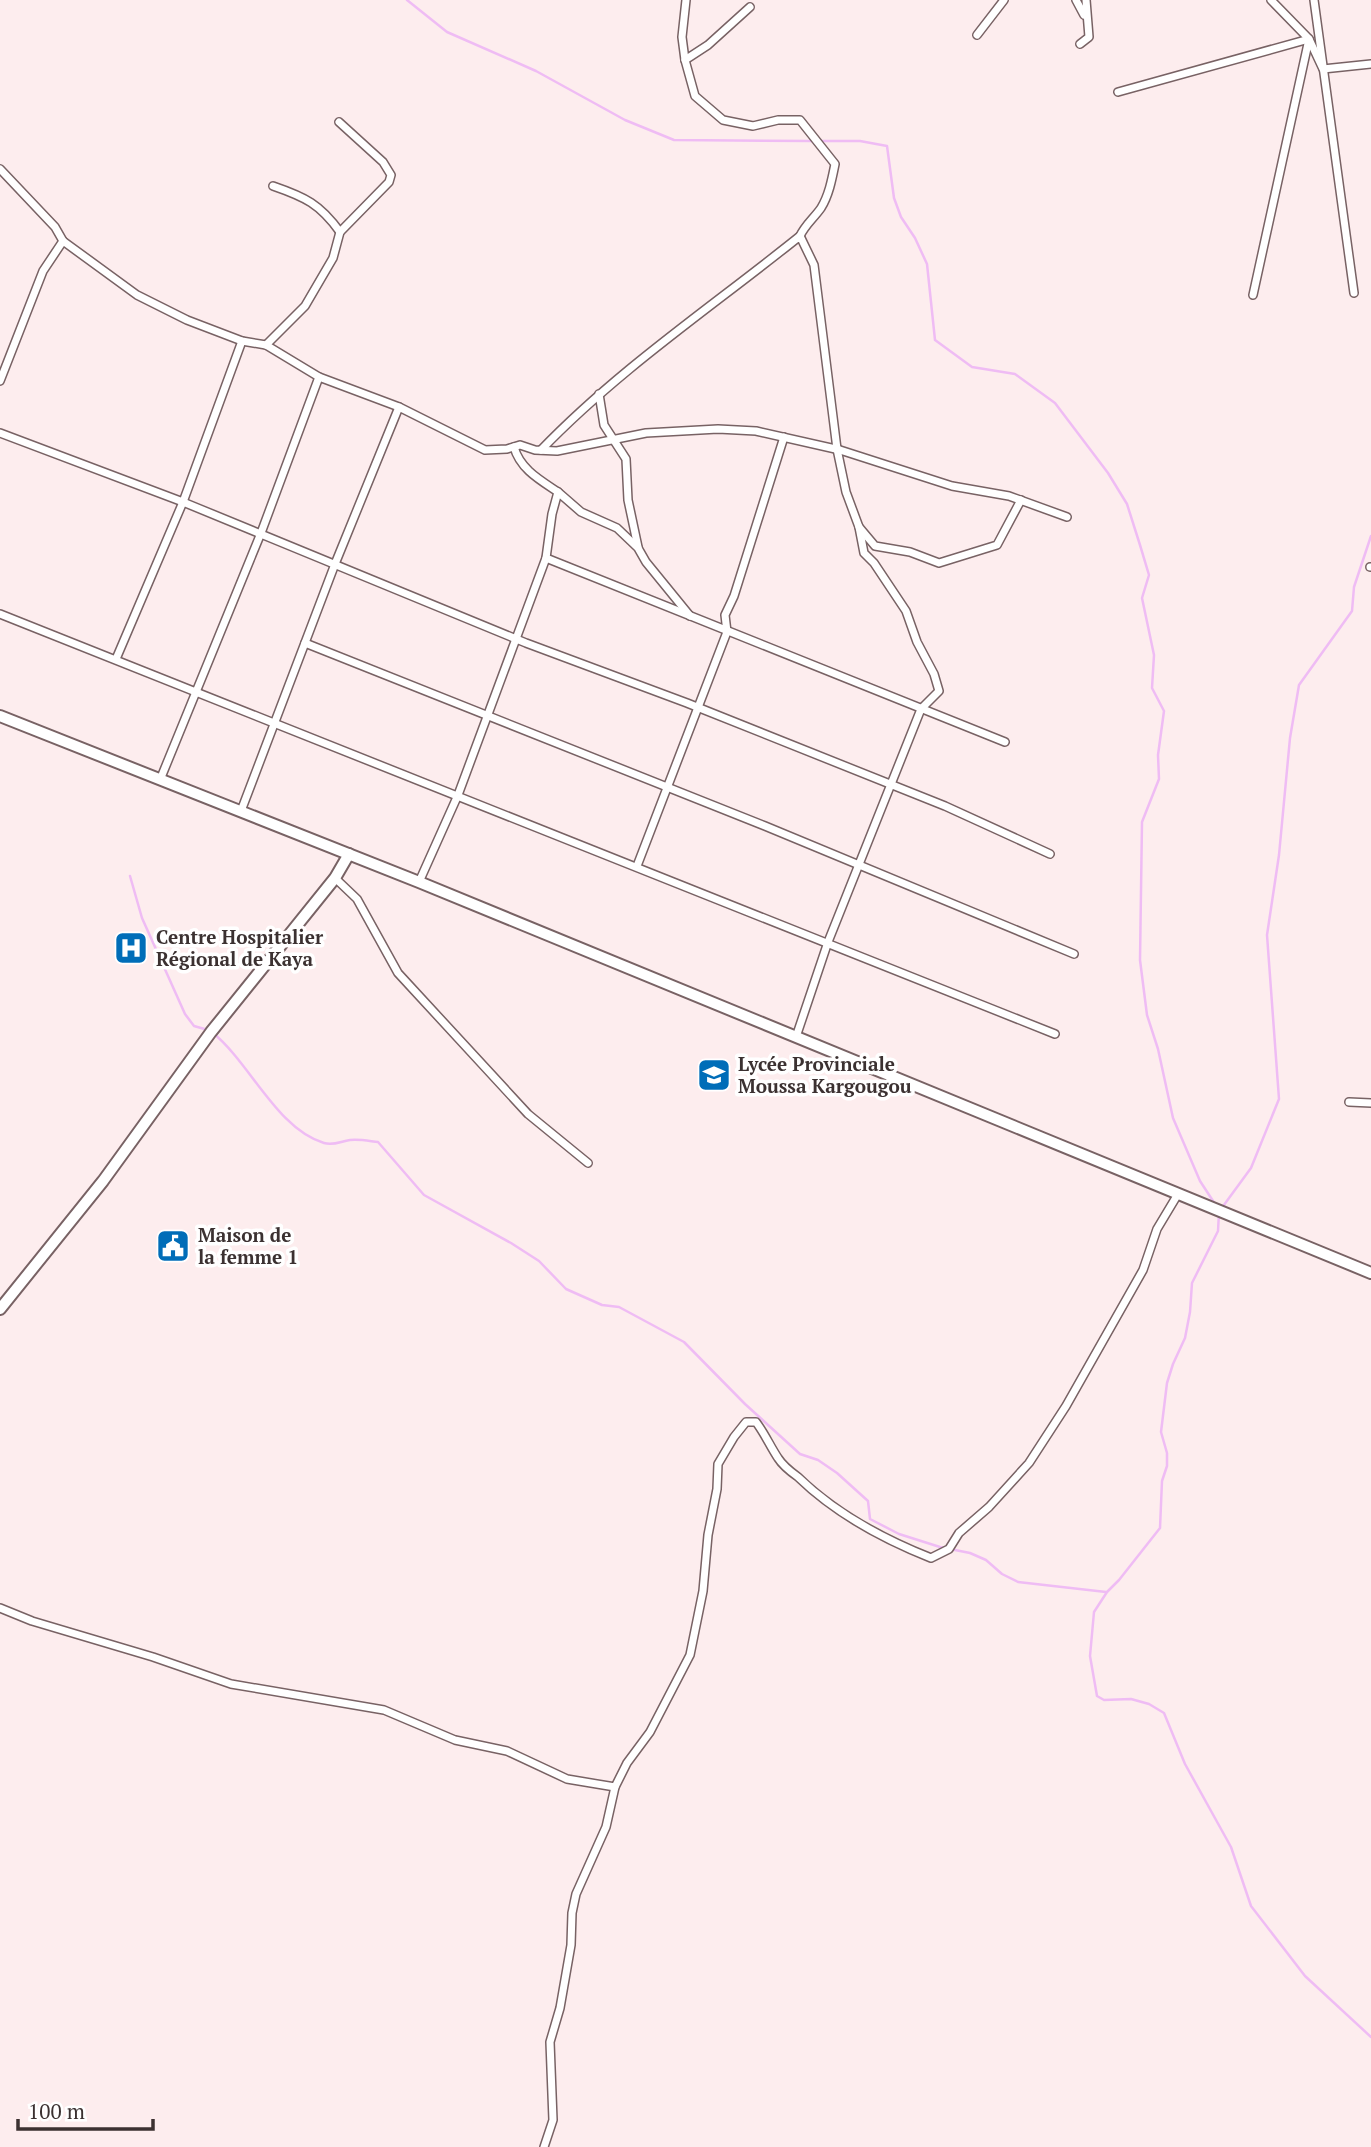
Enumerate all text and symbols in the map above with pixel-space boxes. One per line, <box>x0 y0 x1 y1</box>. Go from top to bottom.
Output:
place label: Centre Hospitalier Régional de Kaya <box>156 924 324 971</box>
hospital icon: Centre Hospitalier Régional de Kaya <box>112 929 150 967</box>
place label: Lycée Provinciale Moussa Kargougou <box>738 1051 912 1098</box>
school or university icon: Lycée Provinciale Moussa Kargougou <box>695 1056 733 1094</box>
place label: Maison de la femme 1 <box>198 1222 298 1269</box>
public building icon: Maison de la femme 1 <box>154 1227 192 1265</box>
scale bar <box>18 2088 152 2132</box>
text: 100 m <box>28 2097 85 2125</box>

